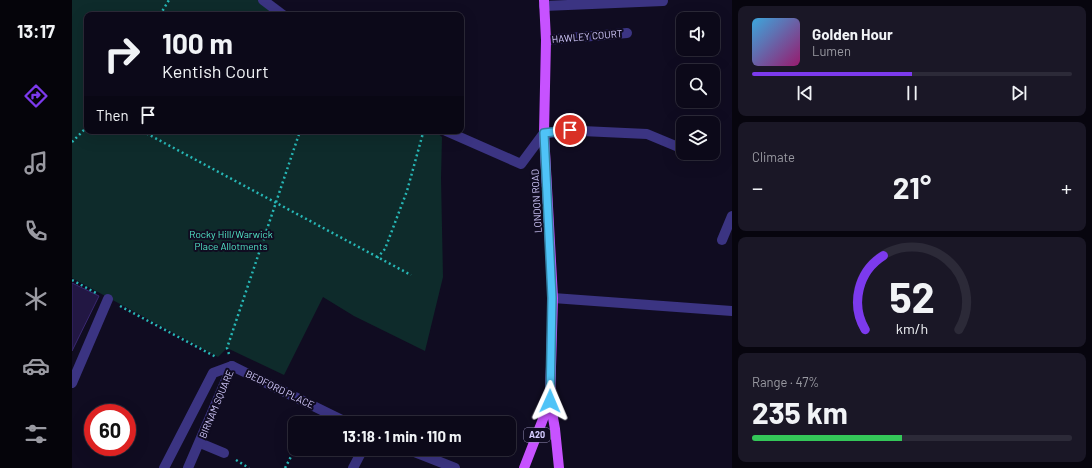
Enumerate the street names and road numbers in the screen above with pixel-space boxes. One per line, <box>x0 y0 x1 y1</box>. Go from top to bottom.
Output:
street label: HAWLEY COURT <box>551 27 623 45</box>
street label: LONDON ROAD <box>528 169 544 233</box>
street label: BEDFORD PLACE <box>244 367 316 411</box>
street label: BIRNAM SQUARE <box>196 368 236 440</box>
road number: A20 <box>524 428 550 442</box>

